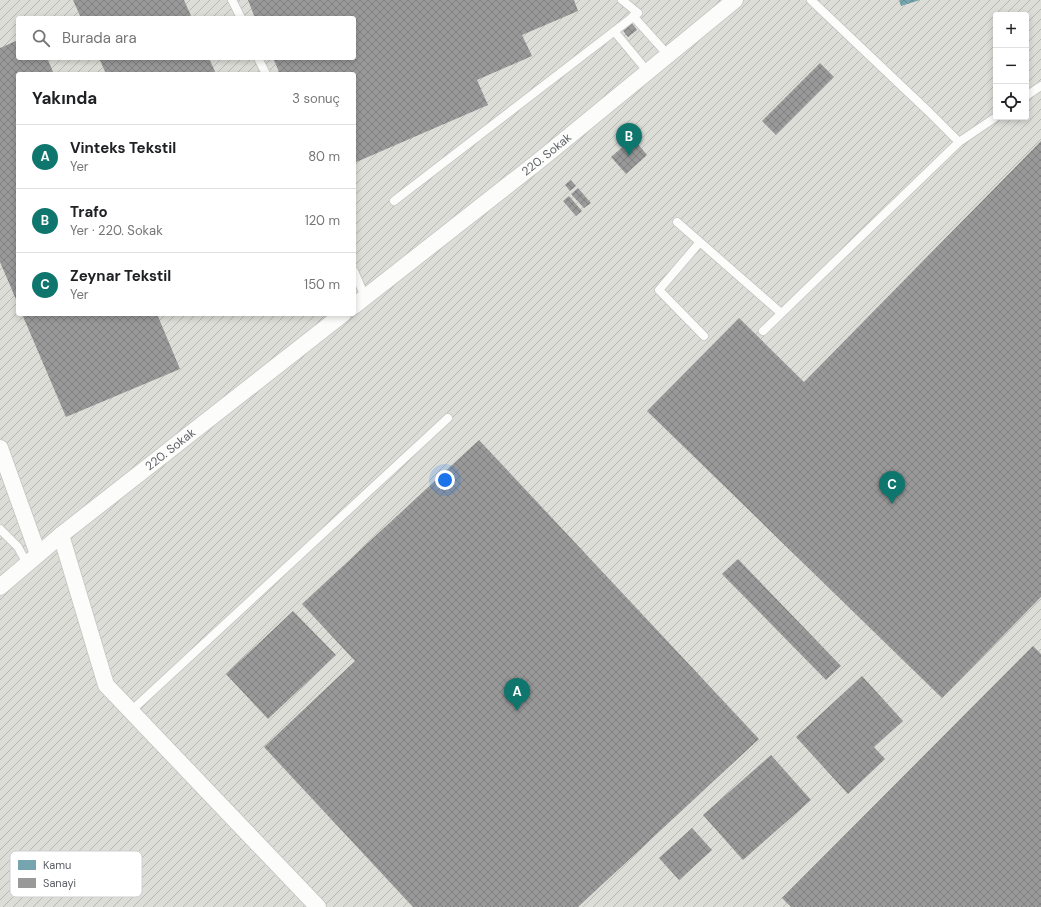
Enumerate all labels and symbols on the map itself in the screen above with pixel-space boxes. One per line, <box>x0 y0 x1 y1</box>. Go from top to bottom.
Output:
pin: B <box>616 123 642 156</box>
street label: 220. Sokak <box>518 130 575 179</box>
street label: 220. Sokak <box>142 425 199 474</box>
your location <box>435 470 455 490</box>
pin: C <box>879 471 905 504</box>
pin: A <box>504 678 530 711</box>
legend <box>10 851 142 897</box>
text: Kamu <box>43 858 71 872</box>
text: Sanayi <box>43 876 76 890</box>

